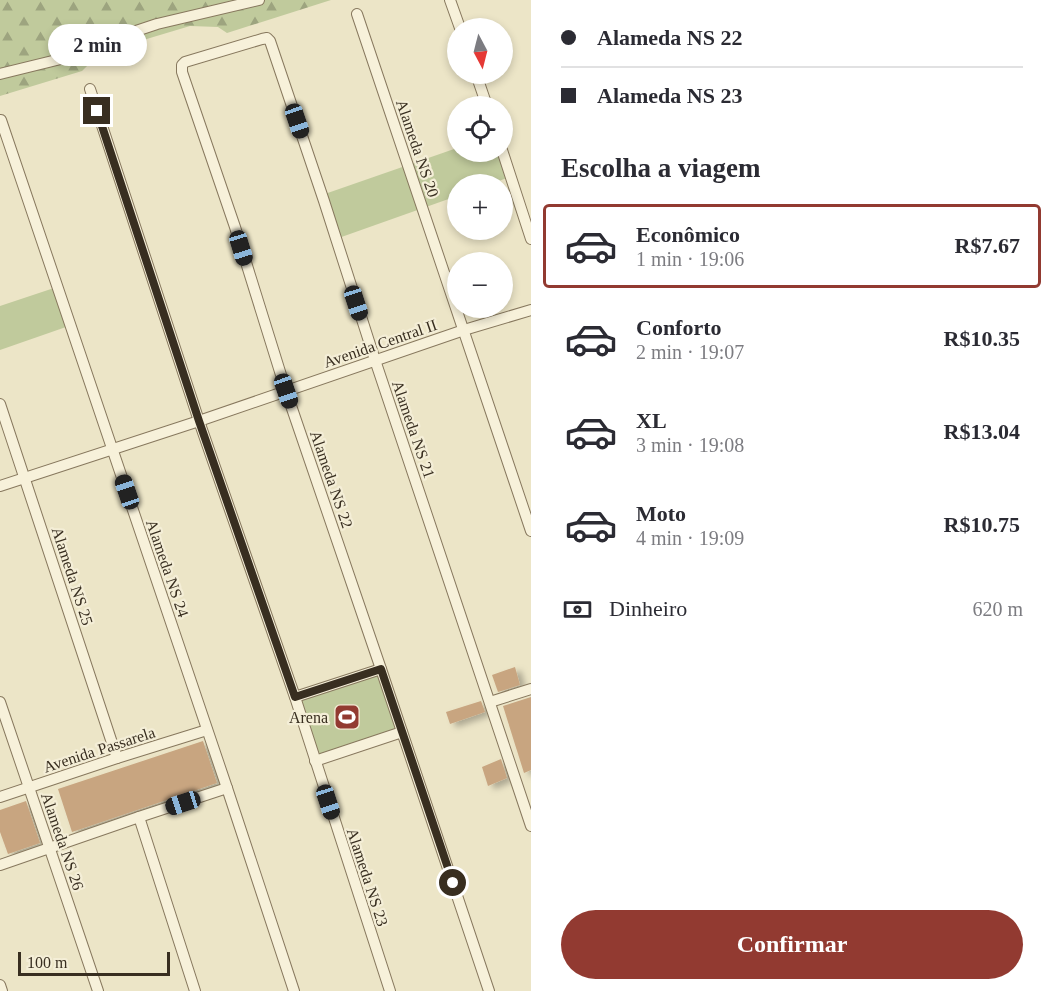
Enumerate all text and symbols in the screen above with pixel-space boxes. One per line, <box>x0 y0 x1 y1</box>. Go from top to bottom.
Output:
north arrow <box>447 18 513 84</box>
map controls <box>447 18 513 318</box>
callout: 2 min <box>48 24 146 66</box>
text: Alameda NS 22 <box>597 25 742 50</box>
text: 2 min <box>73 34 122 56</box>
text: Alameda NS 23 <box>597 83 742 108</box>
button: locate <box>447 96 513 162</box>
route end <box>83 97 110 124</box>
street label: Alameda NS 20 <box>393 97 442 199</box>
car <box>283 101 311 141</box>
text: Escolha a viagem <box>561 153 761 183</box>
button: + <box>447 174 513 240</box>
icon: car <box>564 219 618 273</box>
text: Econômico <box>636 222 740 247</box>
car <box>227 228 255 268</box>
text: R$7.67 <box>955 233 1020 258</box>
text: 1 min · 19:06 <box>636 248 744 270</box>
button: − <box>447 252 513 318</box>
car <box>342 283 370 323</box>
icon: car <box>564 312 618 366</box>
text: Conforto <box>636 315 722 340</box>
street label: Avenida Central II <box>321 316 439 371</box>
text: R$10.35 <box>944 326 1020 351</box>
text: 2 min · 19:07 <box>636 341 744 363</box>
car <box>272 371 300 411</box>
street label: Alameda NS 21 <box>389 378 438 480</box>
icon: car <box>564 405 618 459</box>
text: XL <box>636 408 667 433</box>
text: R$13.04 <box>944 419 1020 444</box>
street label: Alameda NS 22 <box>307 428 356 530</box>
text: 3 min · 19:08 <box>636 434 744 456</box>
car <box>113 472 141 512</box>
icon: car <box>564 498 618 552</box>
text: Moto <box>636 501 686 526</box>
text: R$10.75 <box>944 512 1020 537</box>
street label: Alameda NS 24 <box>143 517 192 619</box>
street label: Alameda NS 25 <box>49 525 96 627</box>
text: 4 min · 19:09 <box>636 527 744 549</box>
icon: cash <box>561 593 594 626</box>
text: Dinheiro <box>609 596 687 621</box>
text: 620 m <box>972 598 1023 620</box>
sports icon: Arena <box>332 702 362 732</box>
place label: Arena <box>289 709 328 726</box>
street label: Avenida Passarela <box>41 723 157 776</box>
car <box>314 782 342 822</box>
car <box>163 789 203 817</box>
street label: Alameda NS 26 <box>38 790 87 892</box>
street label: Alameda NS 23 <box>344 826 391 928</box>
route start <box>439 869 466 896</box>
button: Confirmar <box>561 910 1023 979</box>
scale bar <box>18 949 170 976</box>
text: 100 m <box>27 954 67 971</box>

